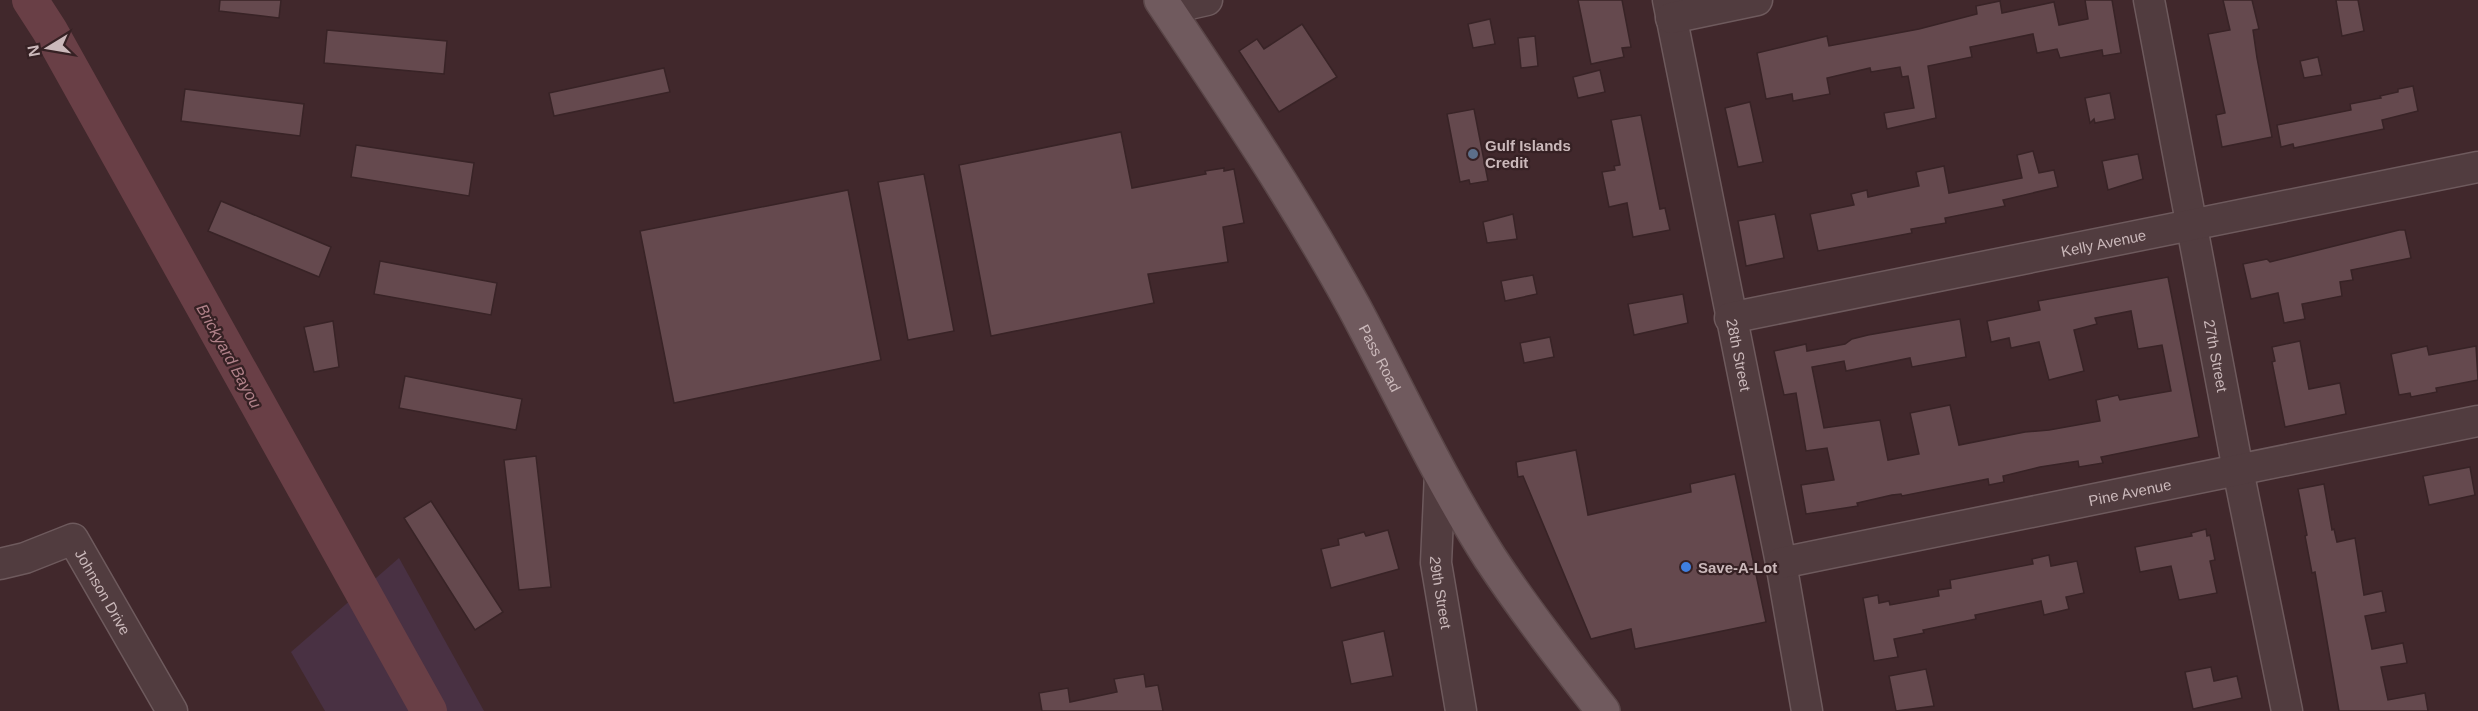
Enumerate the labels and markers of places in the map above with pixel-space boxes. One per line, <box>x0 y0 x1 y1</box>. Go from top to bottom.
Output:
place label: Gulf Islands Credit <box>1485 137 1571 171</box>
marker: Gulf Islands Credit <box>1466 147 1480 161</box>
place label: Save-A-Lot <box>1698 559 1777 576</box>
marker: Save-A-Lot <box>1679 560 1693 574</box>

